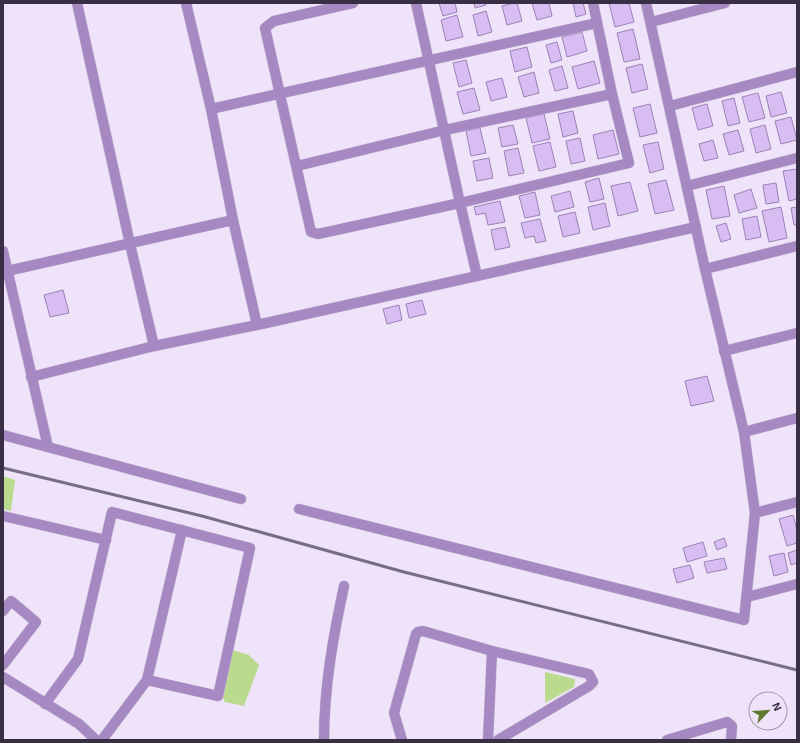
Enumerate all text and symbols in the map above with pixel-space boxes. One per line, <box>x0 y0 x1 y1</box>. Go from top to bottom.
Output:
north arrow <box>748 691 788 731</box>
text: N <box>770 700 785 713</box>

